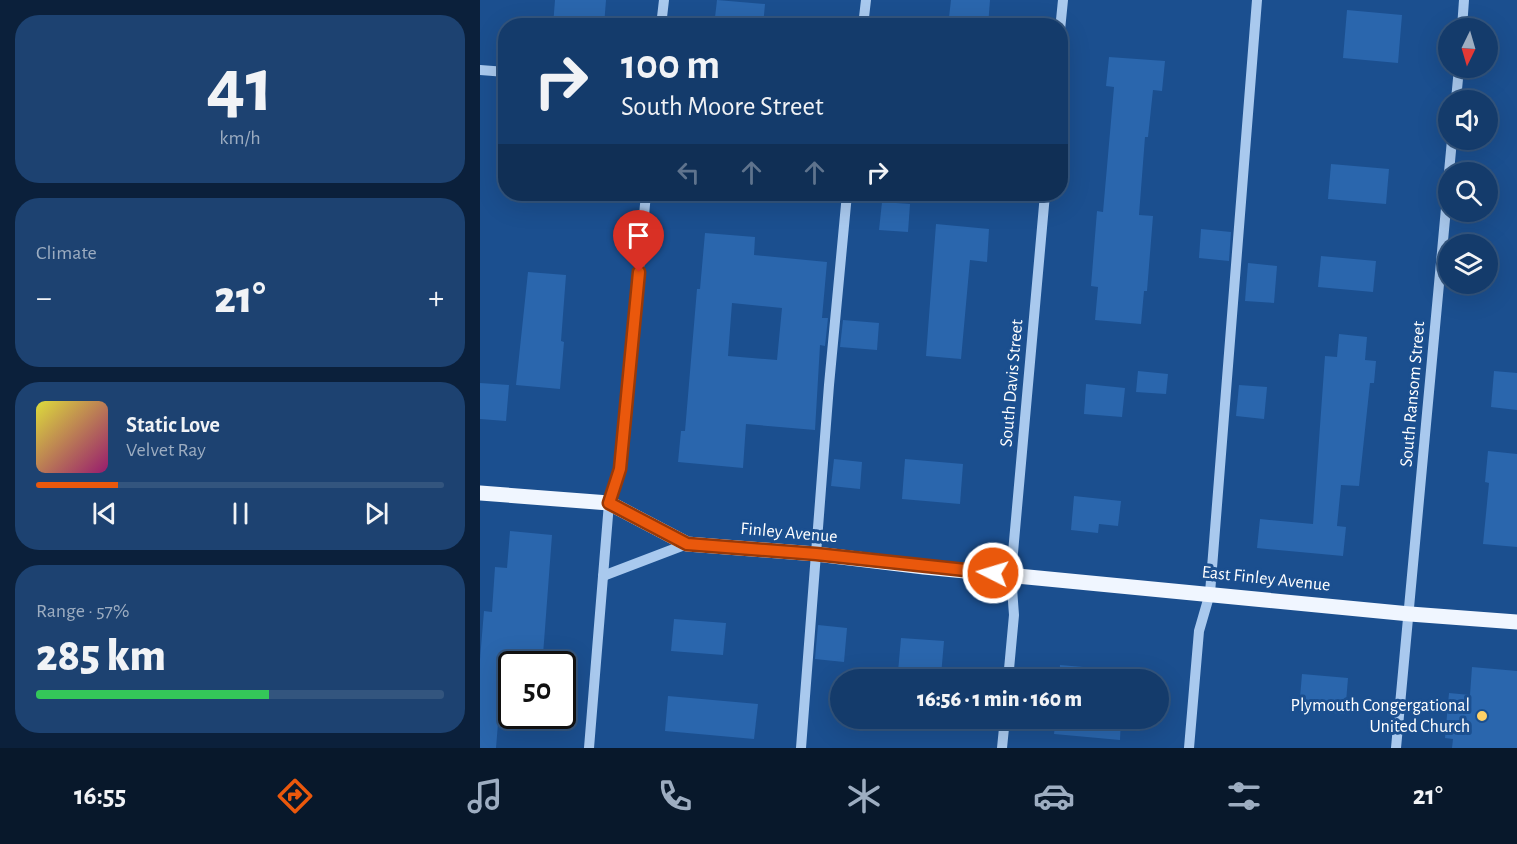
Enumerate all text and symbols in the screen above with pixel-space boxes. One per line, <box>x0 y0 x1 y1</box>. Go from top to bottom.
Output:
north arrow <box>1438 18 1498 78</box>
map controls <box>1438 18 1498 294</box>
icon: right <box>522 42 600 120</box>
text: 100 m <box>621 44 720 86</box>
text: 41 <box>206 48 274 126</box>
button: sound <box>1438 90 1498 150</box>
text: South Moore Street <box>621 93 824 120</box>
text: km/h <box>219 128 261 148</box>
icon: left <box>672 156 705 189</box>
icon: ahead <box>735 156 768 189</box>
icon: ahead <box>798 156 831 189</box>
icon: right <box>861 156 894 189</box>
button: search <box>1438 162 1498 222</box>
pin <box>613 210 664 272</box>
icon: arrive <box>622 219 655 252</box>
button: layers <box>1438 234 1498 294</box>
text: Climate <box>36 243 97 263</box>
text: 21° <box>214 276 266 321</box>
text: − <box>36 282 52 315</box>
text: + <box>428 282 444 315</box>
street label: South Davis Street <box>997 318 1027 448</box>
street label: South Ransom Street <box>1398 320 1428 468</box>
text: Static Love <box>126 414 220 436</box>
text: Velvet Ray <box>126 440 206 460</box>
icon: previous <box>88 497 121 530</box>
icon: pause <box>224 497 257 530</box>
icon: next <box>360 497 393 530</box>
street label: Finley Avenue <box>740 520 838 546</box>
position arrow <box>961 541 1025 605</box>
street label: East Finley Avenue <box>1201 563 1331 595</box>
text: Range · 57% <box>36 601 129 621</box>
text: 285 km <box>36 634 166 679</box>
speed limit sign: 50 <box>498 651 576 729</box>
text: 16:56 · 1 min · 160 m <box>917 688 1082 710</box>
place label: Plymouth Congergational United Church <box>1291 697 1470 736</box>
marker: Plymouth Congergational United Church <box>1475 709 1489 723</box>
icon: directions <box>274 775 316 817</box>
icon: music <box>464 775 506 817</box>
icon: phone <box>654 775 696 817</box>
icon: climate <box>843 775 885 817</box>
icon: car <box>1033 775 1075 817</box>
icon: filters <box>1223 775 1265 817</box>
text: 16:55 <box>74 782 126 809</box>
text: 21° <box>1413 782 1443 809</box>

